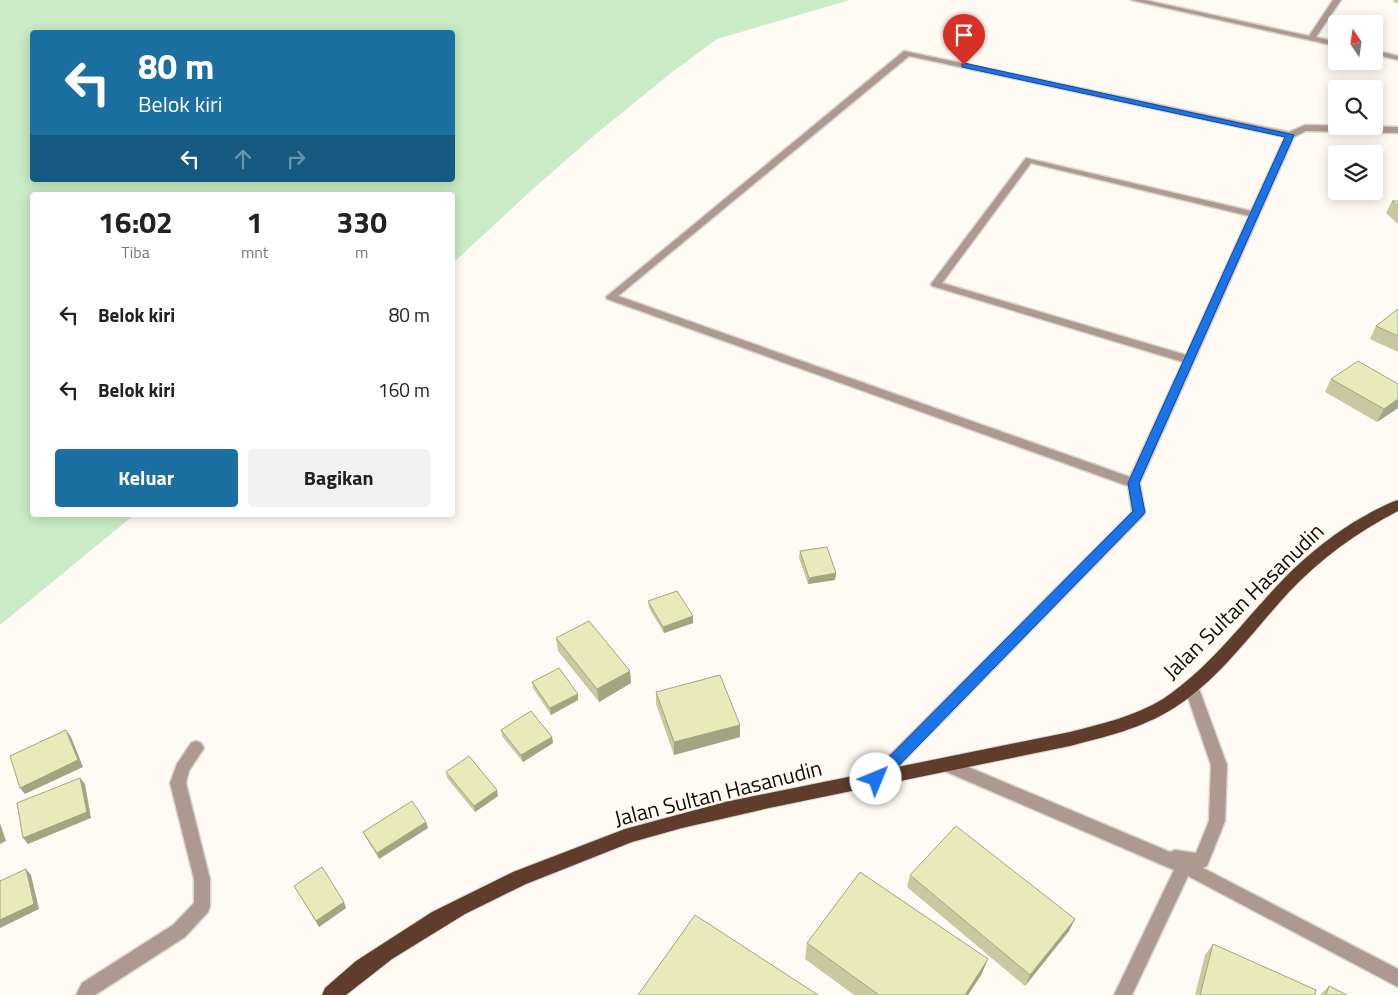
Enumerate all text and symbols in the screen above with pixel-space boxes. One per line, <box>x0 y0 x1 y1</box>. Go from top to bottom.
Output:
pin <box>943 14 985 65</box>
north arrow <box>1328 15 1382 70</box>
map controls <box>1328 15 1383 200</box>
icon: arrive <box>950 21 978 49</box>
text: 80 m <box>138 39 214 93</box>
icon: left <box>55 50 120 115</box>
button: search <box>1328 80 1383 135</box>
text: Belok kiri <box>138 87 223 121</box>
icon: left <box>176 145 204 173</box>
icon: ahead <box>229 145 257 173</box>
icon: right <box>282 145 310 173</box>
button: layers <box>1328 145 1383 200</box>
text: 16:02 <box>98 199 173 245</box>
text: 1 <box>246 199 263 245</box>
text: 330 <box>337 199 387 245</box>
text: Tiba <box>121 240 150 264</box>
text: mnt <box>241 240 269 264</box>
text: m <box>355 240 368 264</box>
text: Belok kiri <box>98 300 175 329</box>
text: 80 m <box>389 300 430 329</box>
icon: left <box>55 301 83 329</box>
text: Belok kiri <box>98 375 175 404</box>
text: 160 m <box>378 375 430 404</box>
icon: left <box>55 376 83 404</box>
button: Keluar <box>55 449 238 507</box>
button: Bagikan <box>248 449 430 507</box>
street label: Jalan Sultan Hasanudin <box>1155 515 1331 687</box>
street label: Jalan Sultan Hasanudin <box>610 751 826 835</box>
position arrow <box>849 752 901 804</box>

